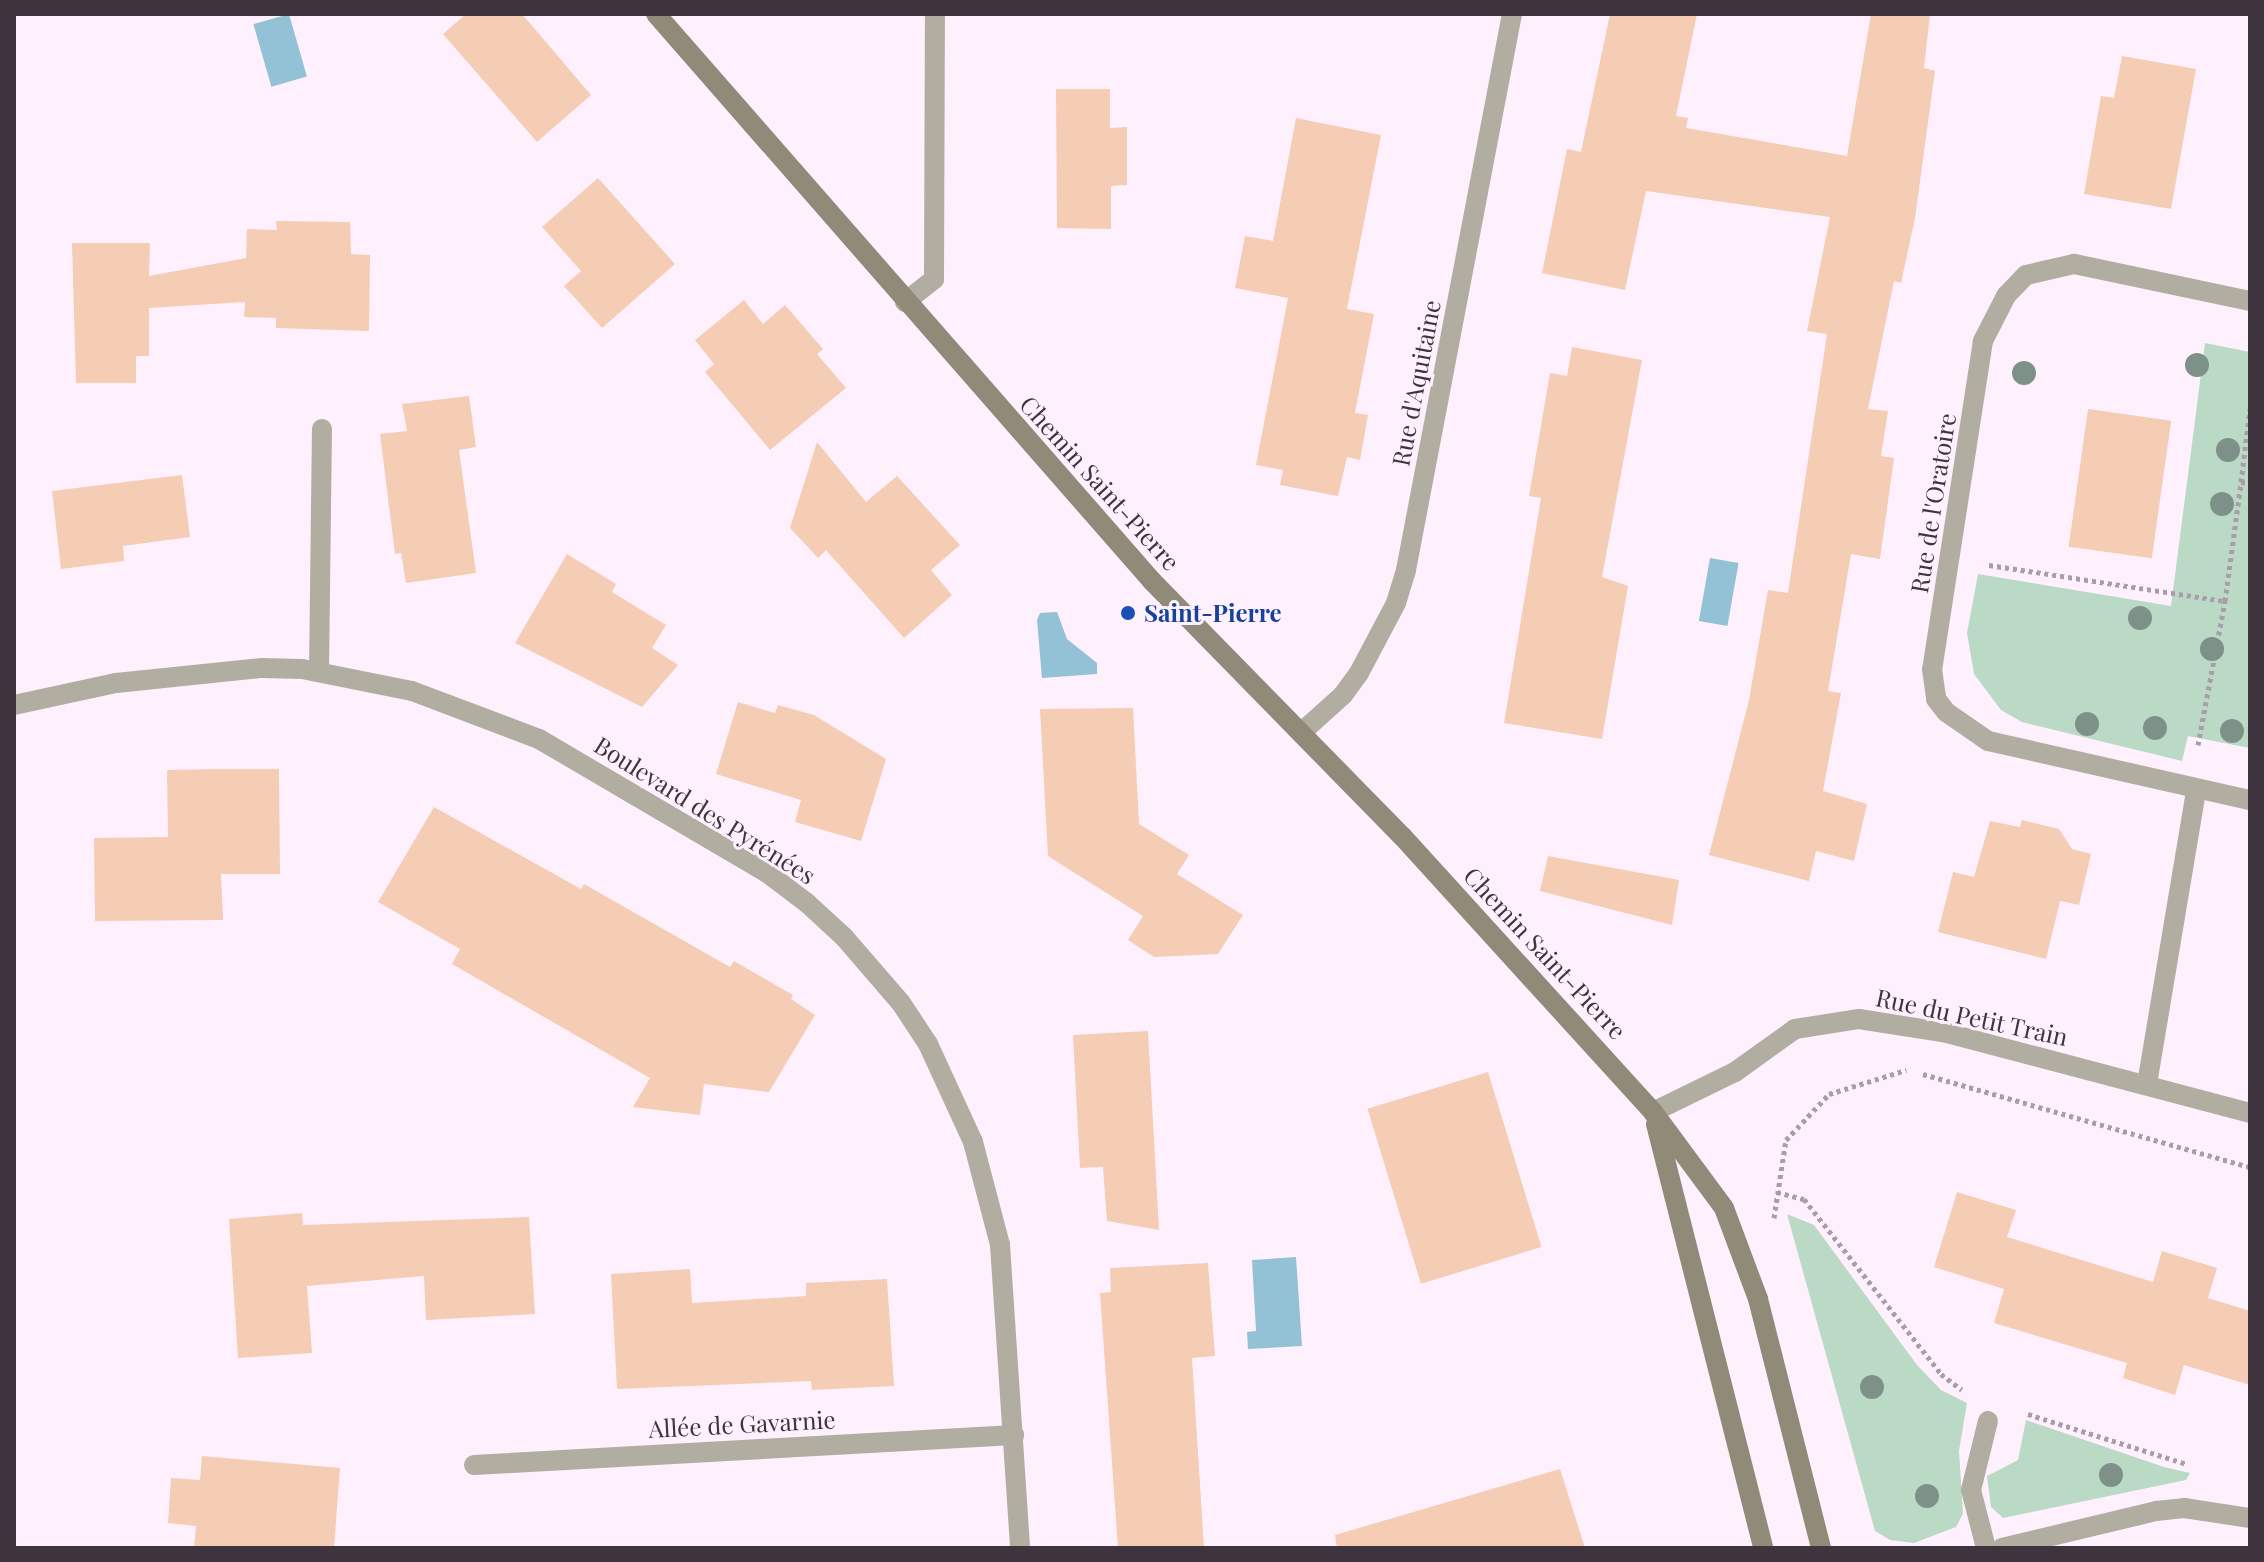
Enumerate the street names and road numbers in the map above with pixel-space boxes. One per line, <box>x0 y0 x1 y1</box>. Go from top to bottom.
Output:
street label: Rue d'Aquitaine <box>1386 298 1446 468</box>
street label: Chemin Saint-Pierre <box>1014 390 1186 576</box>
street label: Rue de l'Oratoire <box>1905 411 1961 595</box>
street label: Boulevard des Pyrénées <box>589 730 821 890</box>
street label: Chemin Saint-Pierre <box>1458 861 1632 1045</box>
street label: Rue du Petit Train <box>1873 983 2071 1051</box>
street label: Allée de Gavarnie <box>648 1405 836 1443</box>

